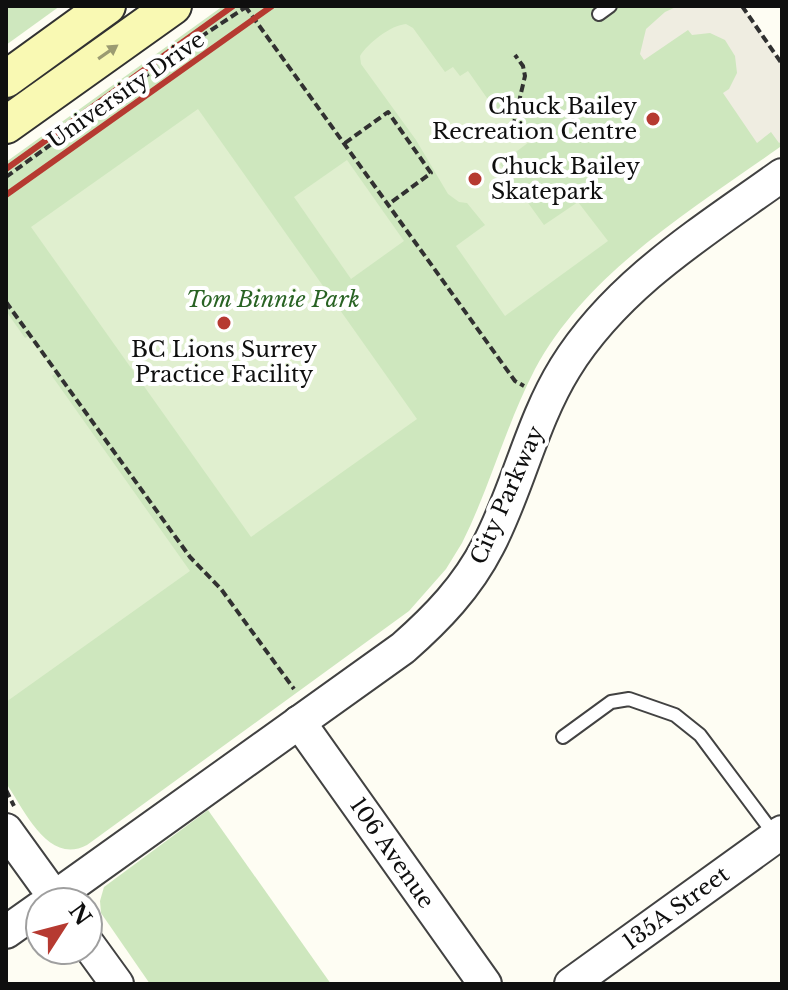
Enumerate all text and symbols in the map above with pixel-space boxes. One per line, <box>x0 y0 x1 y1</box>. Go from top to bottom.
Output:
street label: University Drive <box>42 26 210 154</box>
one-way arrow <box>98 45 119 60</box>
place label: Chuck Bailey Recreation Centre <box>432 93 637 145</box>
marker: Chuck Bailey Recreation Centre <box>644 110 662 128</box>
place label: Chuck Bailey Skatepark <box>491 153 640 205</box>
marker: Chuck Bailey Skatepark <box>466 170 484 188</box>
park label: Tom Binnie Park <box>186 286 360 313</box>
marker: BC Lions Surrey Practice Facility <box>215 314 233 332</box>
place label: BC Lions Surrey Practice Facility <box>131 336 317 388</box>
street label: City Parkway <box>464 422 550 568</box>
street label: 106 Avenue <box>344 792 440 914</box>
street label: 135A Street <box>618 860 735 955</box>
north arrow <box>24 886 104 966</box>
text: N <box>63 898 97 931</box>

